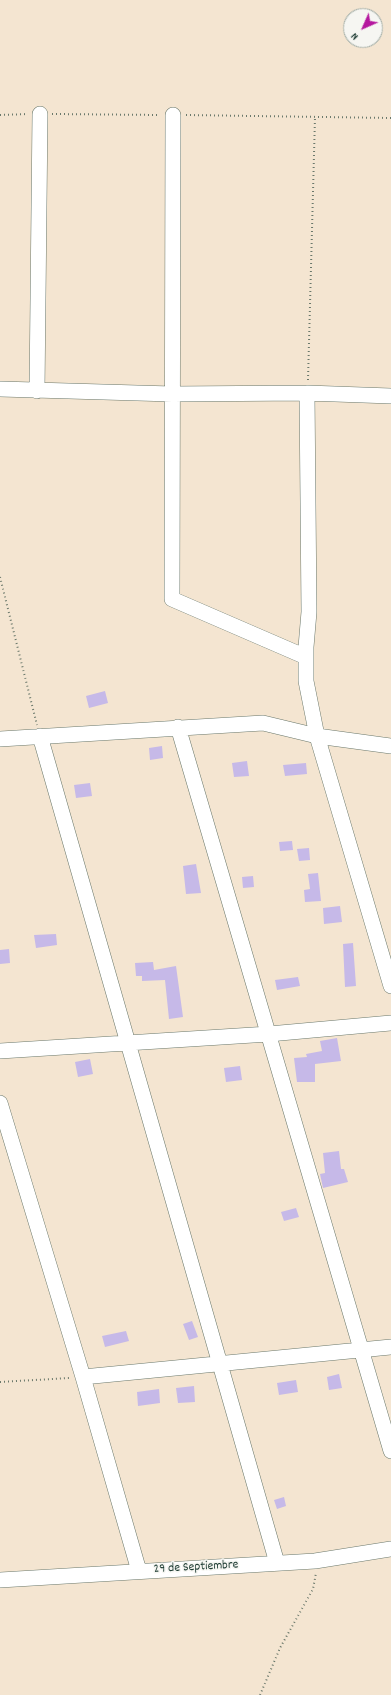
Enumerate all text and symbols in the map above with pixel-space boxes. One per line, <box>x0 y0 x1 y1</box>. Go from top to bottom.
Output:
north arrow <box>343 8 383 48</box>
text: N <box>348 28 363 43</box>
street label: 29 de Septiembre <box>153 1558 239 1578</box>

